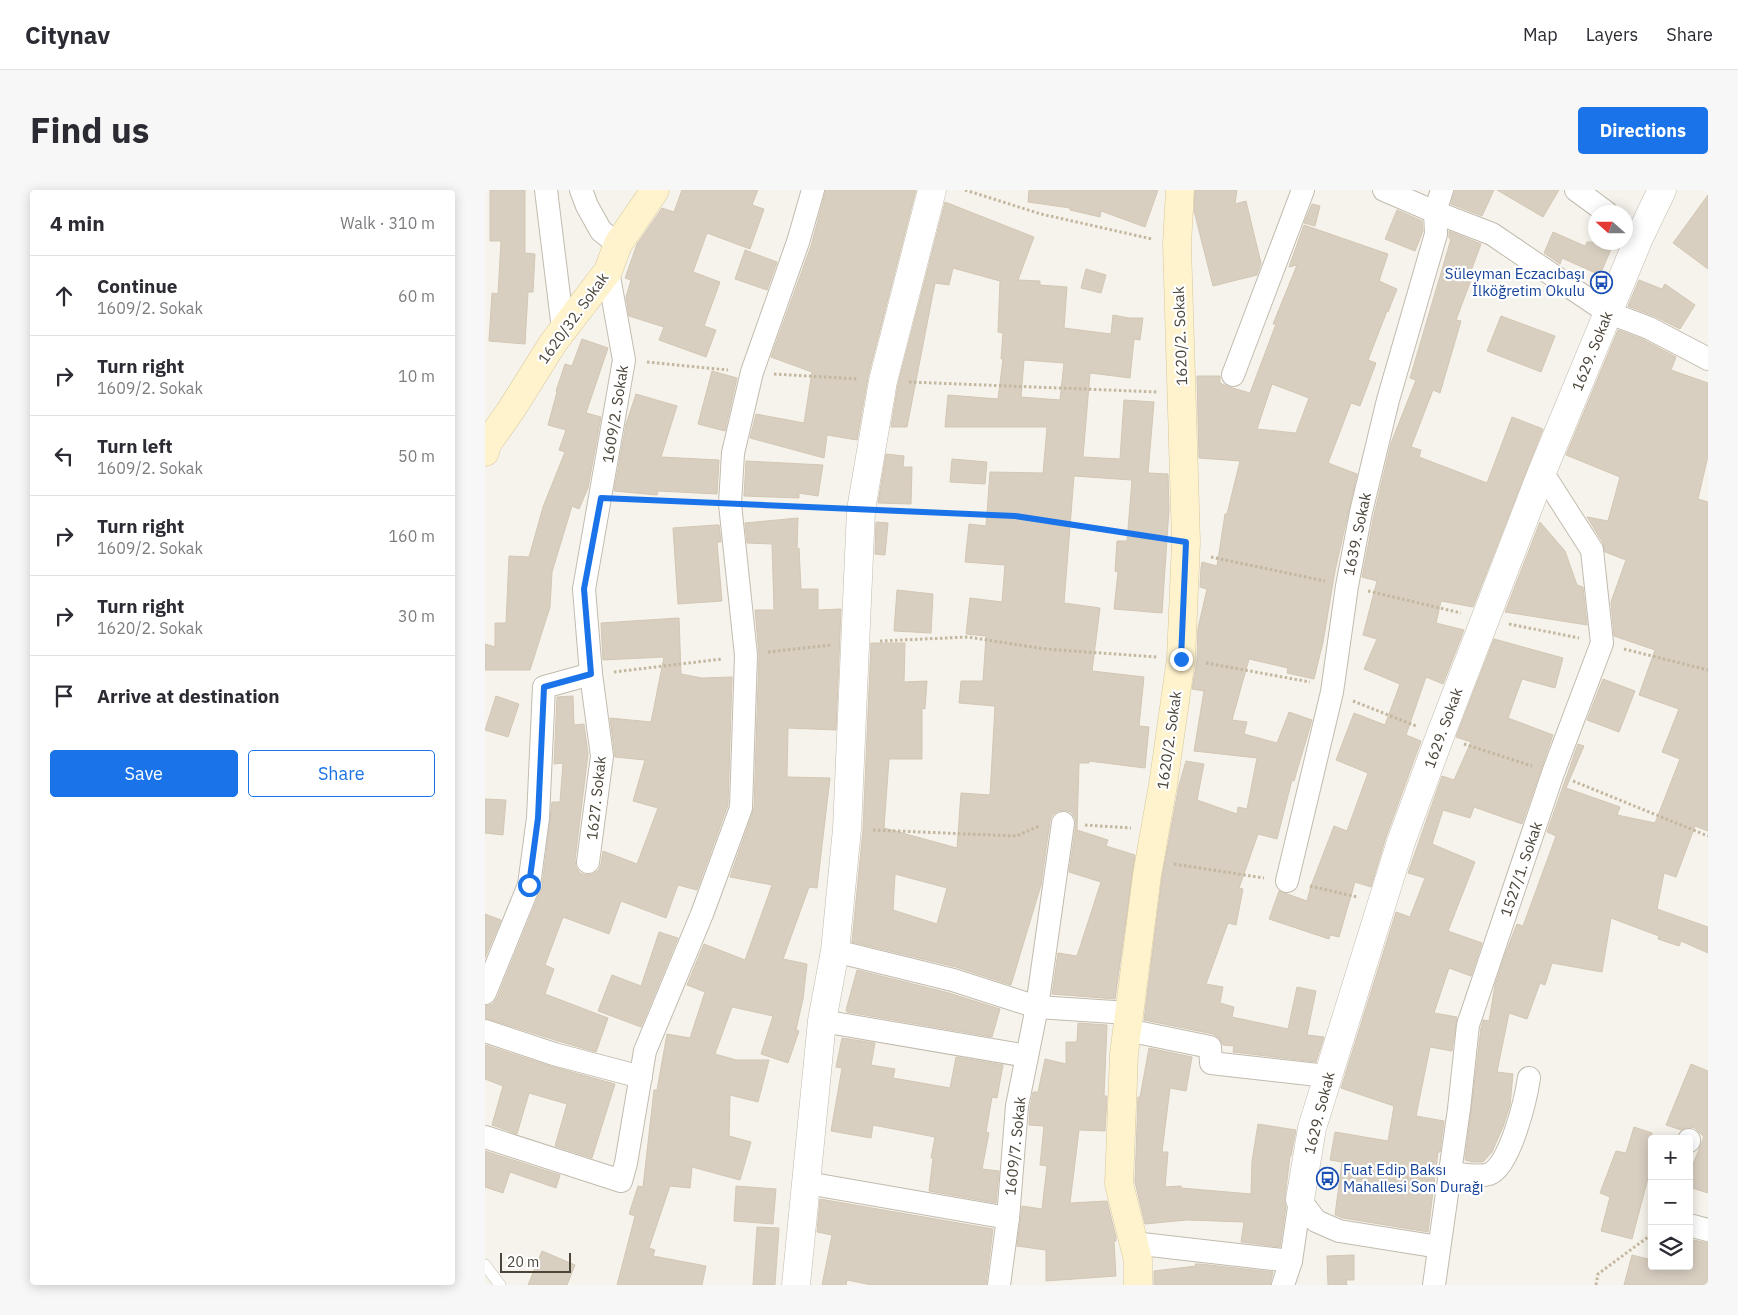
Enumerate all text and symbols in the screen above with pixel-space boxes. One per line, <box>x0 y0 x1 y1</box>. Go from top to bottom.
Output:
text: Citynav <box>25 19 110 51</box>
text: Map <box>1523 23 1558 46</box>
text: Layers <box>1586 23 1638 46</box>
text: Share <box>1666 23 1713 46</box>
text: Find us <box>30 107 149 153</box>
button: Directions <box>1578 107 1708 154</box>
north arrow <box>1588 205 1633 250</box>
text: 4 min <box>50 209 105 237</box>
text: Walk · 310 m <box>340 213 435 233</box>
place label: Süleyman Eczacıbaşı İlköğretim Okulu <box>1445 264 1585 300</box>
street label: 1620/32. Sokak <box>534 269 613 367</box>
bus stop icon: Süleyman Eczacıbaşı İlköğretim Okulu <box>1589 270 1613 294</box>
text: Continue <box>97 274 177 298</box>
icon: ahead <box>50 282 78 310</box>
text: 60 m <box>398 286 435 306</box>
street label: 1620/2. Sokak <box>1169 286 1191 386</box>
text: 1609/2. Sokak <box>97 298 203 318</box>
street label: 1629. Sokak <box>1567 308 1617 394</box>
text: Turn right <box>97 354 184 378</box>
icon: right <box>50 362 78 390</box>
street label: 1609/2. Sokak <box>598 363 632 464</box>
text: 10 m <box>398 366 435 386</box>
text: 1609/2. Sokak <box>97 378 203 398</box>
text: Turn left <box>97 434 173 458</box>
icon: left <box>50 442 78 470</box>
text: 50 m <box>398 446 435 466</box>
text: 1609/2. Sokak <box>97 458 203 478</box>
street label: 1639. Sokak <box>1339 491 1375 577</box>
text: Turn right <box>97 514 184 538</box>
icon: right <box>50 522 78 550</box>
text: 160 m <box>388 526 435 546</box>
text: 1609/2. Sokak <box>97 538 203 558</box>
text: Turn right <box>97 594 184 618</box>
icon: right <box>50 602 78 630</box>
text: 30 m <box>398 606 435 626</box>
text: 1620/2. Sokak <box>97 618 203 638</box>
route end <box>1170 648 1193 671</box>
icon: arrive <box>50 682 78 710</box>
text: Arrive at destination <box>97 684 280 708</box>
street label: 1629. Sokak <box>1420 685 1466 771</box>
street label: 1620/2. Sokak <box>1153 689 1185 790</box>
button: Save <box>50 750 238 797</box>
button: Share <box>248 750 435 797</box>
street label: 1627. Sokak <box>582 755 610 841</box>
street label: 1527/1. Sokak <box>1496 819 1546 919</box>
route start <box>518 874 541 897</box>
street label: 1629. Sokak <box>1300 1070 1338 1156</box>
street label: 1609/7. Sokak <box>1000 1096 1030 1196</box>
map controls <box>1648 1135 1693 1270</box>
button: + <box>1648 1135 1693 1180</box>
place label: Fuat Edip Baksı Mahallesi Son Durağı <box>1343 1160 1484 1196</box>
bus stop icon: Fuat Edip Baksı Mahallesi Son Durağı <box>1315 1166 1339 1190</box>
button: − <box>1648 1180 1693 1225</box>
button: layers <box>1648 1225 1693 1270</box>
scale bar <box>500 1250 571 1273</box>
text: 20 m <box>507 1253 539 1271</box>

